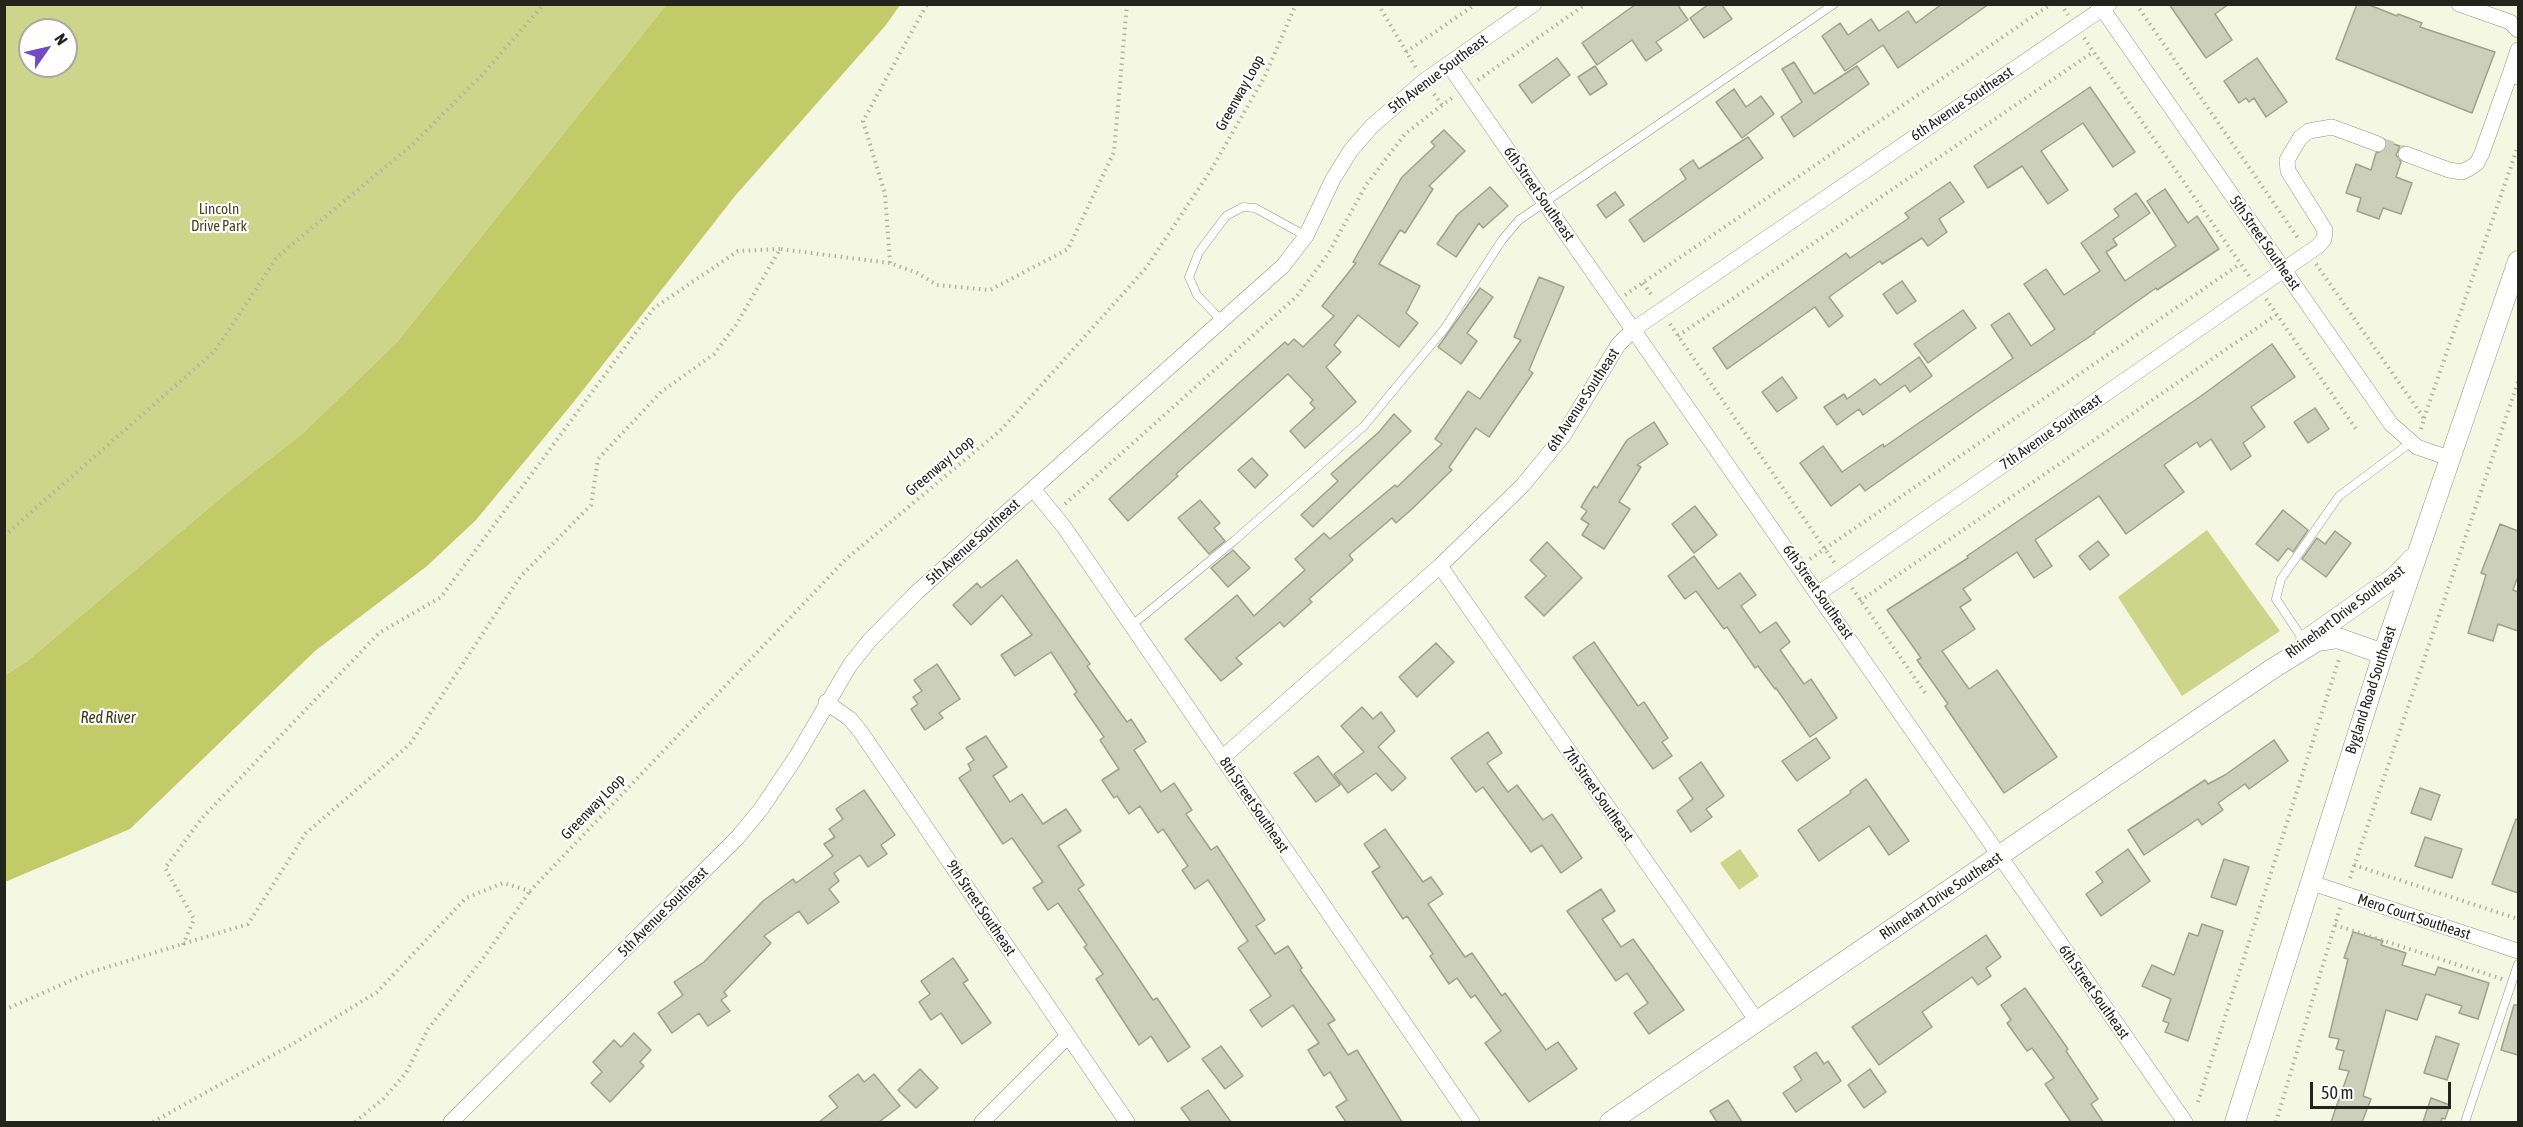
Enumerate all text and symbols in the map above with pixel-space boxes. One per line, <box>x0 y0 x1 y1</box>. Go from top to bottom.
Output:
north arrow <box>18 18 78 78</box>
text: N <box>51 30 71 48</box>
street label: 5th Avenue Southeast <box>1385 31 1491 117</box>
street label: Greenway Loop <box>1212 52 1268 134</box>
street label: 6th Avenue Southeast <box>1907 63 2017 145</box>
street label: 6th Street Southeast <box>1500 143 1578 245</box>
street label: 5th Street Southeast <box>2226 192 2304 294</box>
park label: Lincoln Drive Park <box>191 200 247 235</box>
street label: 6th Avenue Southeast <box>1543 345 1623 455</box>
street label: 7th Avenue Southeast <box>1997 390 2105 474</box>
street label: Greenway Loop <box>902 432 978 500</box>
street label: 5th Avenue Southeast <box>922 495 1024 589</box>
street label: 6th Street Southeast <box>1779 541 1857 643</box>
street label: Rhinehart Drive Southeast <box>2282 561 2408 663</box>
street label: Bygland Road Southeast <box>2342 624 2400 756</box>
water label: Red River <box>81 708 135 728</box>
street label: 7th Street Southeast <box>1559 743 1637 845</box>
street label: 8th Street Southeast <box>1215 754 1293 856</box>
street label: Greenway Loop <box>557 770 629 844</box>
street label: Rhinehart Drive Southeast <box>1876 848 2006 944</box>
street label: 9th Street Southeast <box>942 857 1020 959</box>
street label: 5th Avenue Southeast <box>614 863 712 961</box>
street label: Mero Court Southeast <box>2355 890 2473 944</box>
street label: 6th Street Southeast <box>2055 941 2133 1043</box>
scale bar <box>2313 1070 2454 1108</box>
text: 50 m <box>2321 1082 2353 1103</box>

